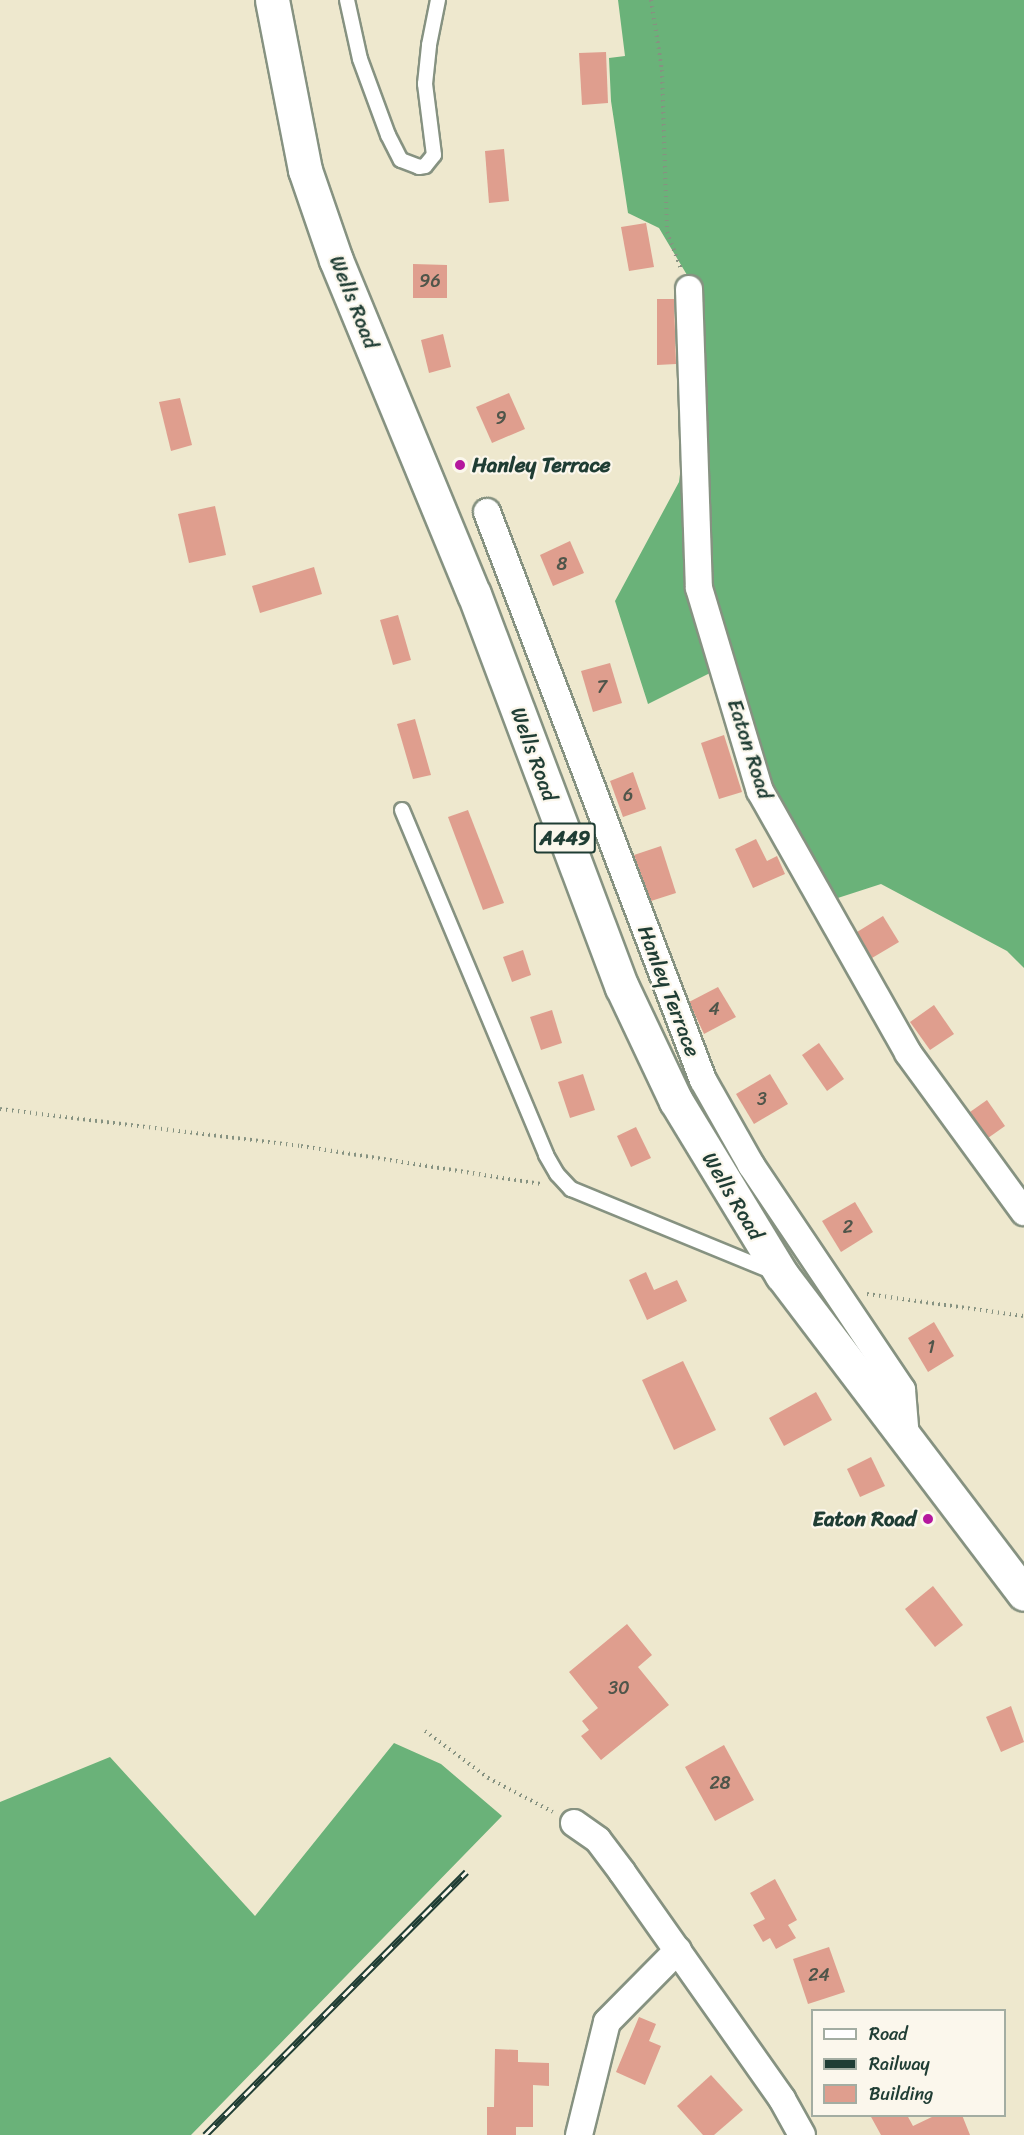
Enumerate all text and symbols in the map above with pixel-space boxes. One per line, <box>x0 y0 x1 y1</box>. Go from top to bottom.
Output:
street label: Wells Road <box>324 252 384 352</box>
house number: 96 <box>419 270 441 292</box>
house number: 9 <box>495 407 507 429</box>
place label: Hanley Terrace <box>472 452 611 478</box>
marker: Hanley Terrace <box>453 458 467 472</box>
house number: 8 <box>557 553 567 575</box>
house number: 7 <box>597 676 607 698</box>
street label: Eaton Road <box>722 696 778 802</box>
street label: Wells Road <box>505 704 563 804</box>
house number: 6 <box>623 784 633 806</box>
road number: A449 <box>534 821 596 855</box>
street label: Hanley Terrace <box>632 922 706 1060</box>
house number: 4 <box>708 998 720 1020</box>
house number: 3 <box>757 1088 767 1110</box>
street label: Wells Road <box>697 1147 769 1245</box>
house number: 2 <box>843 1216 853 1238</box>
house number: 1 <box>927 1336 935 1358</box>
place label: Eaton Road <box>812 1506 916 1532</box>
marker: Eaton Road <box>921 1512 935 1526</box>
house number: 30 <box>608 1677 630 1699</box>
house number: 28 <box>709 1772 731 1794</box>
house number: 24 <box>808 1964 830 1986</box>
legend <box>811 2009 1006 2117</box>
text: Road <box>869 2018 908 2050</box>
text: Railway <box>869 2048 930 2080</box>
text: Building <box>869 2078 933 2110</box>

